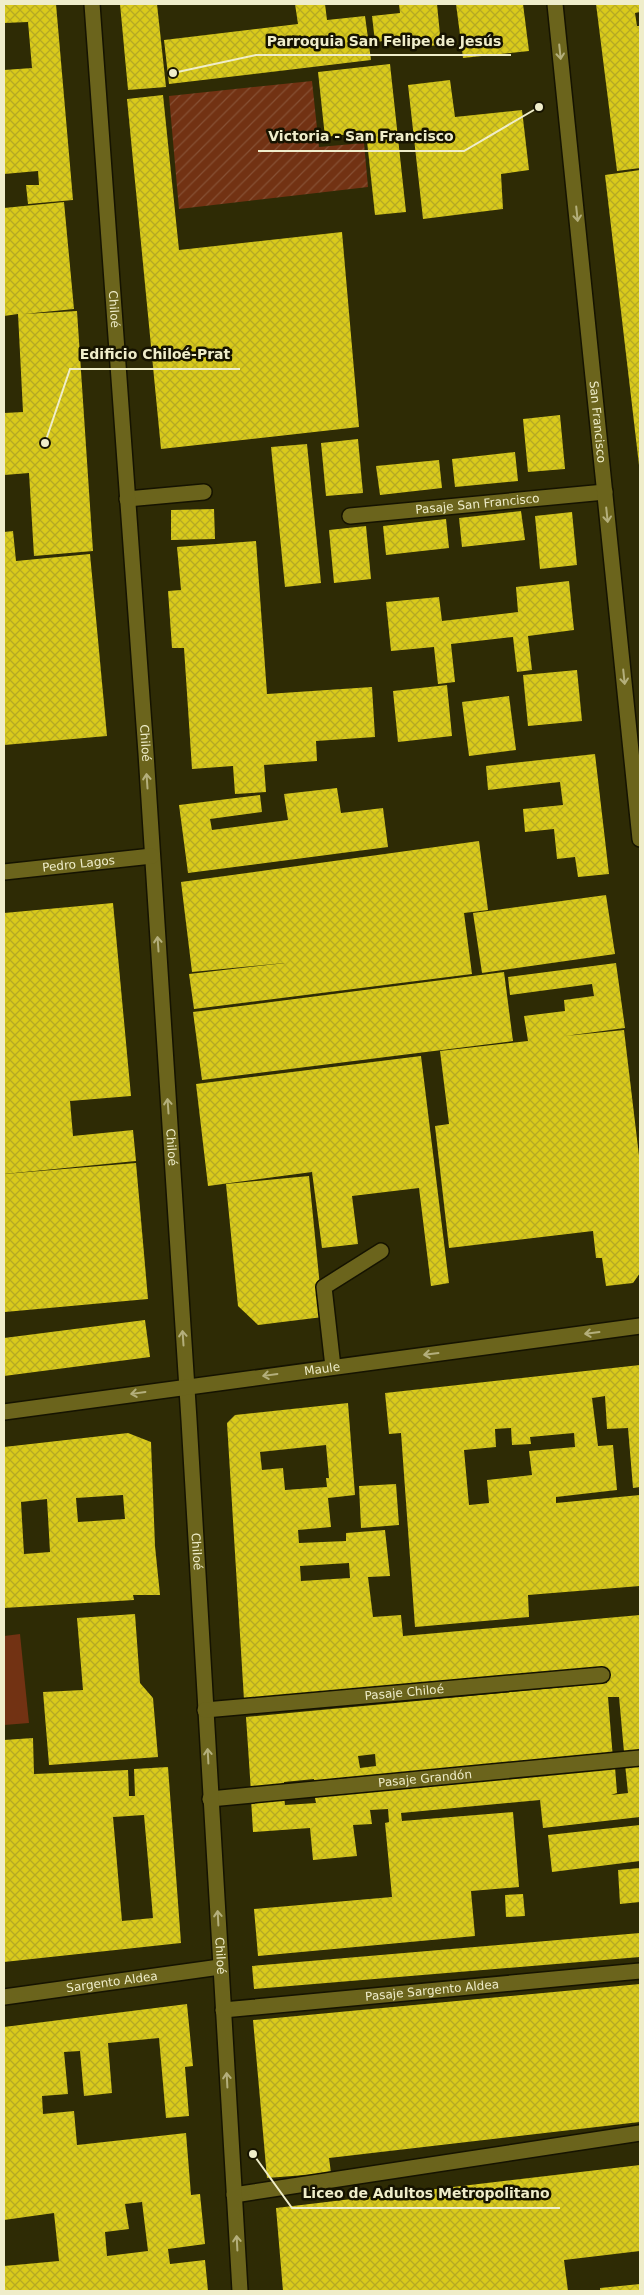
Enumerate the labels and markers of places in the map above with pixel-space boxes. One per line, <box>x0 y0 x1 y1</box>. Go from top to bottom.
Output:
callout: Parroquia San Felipe de Jesús <box>256 26 511 55</box>
callout: Victoria - San Francisco <box>258 122 464 151</box>
callout: Edificio Chiloé-Prat <box>70 340 240 369</box>
callout: Liceo de Adultos Metropolitano <box>292 2179 560 2208</box>

